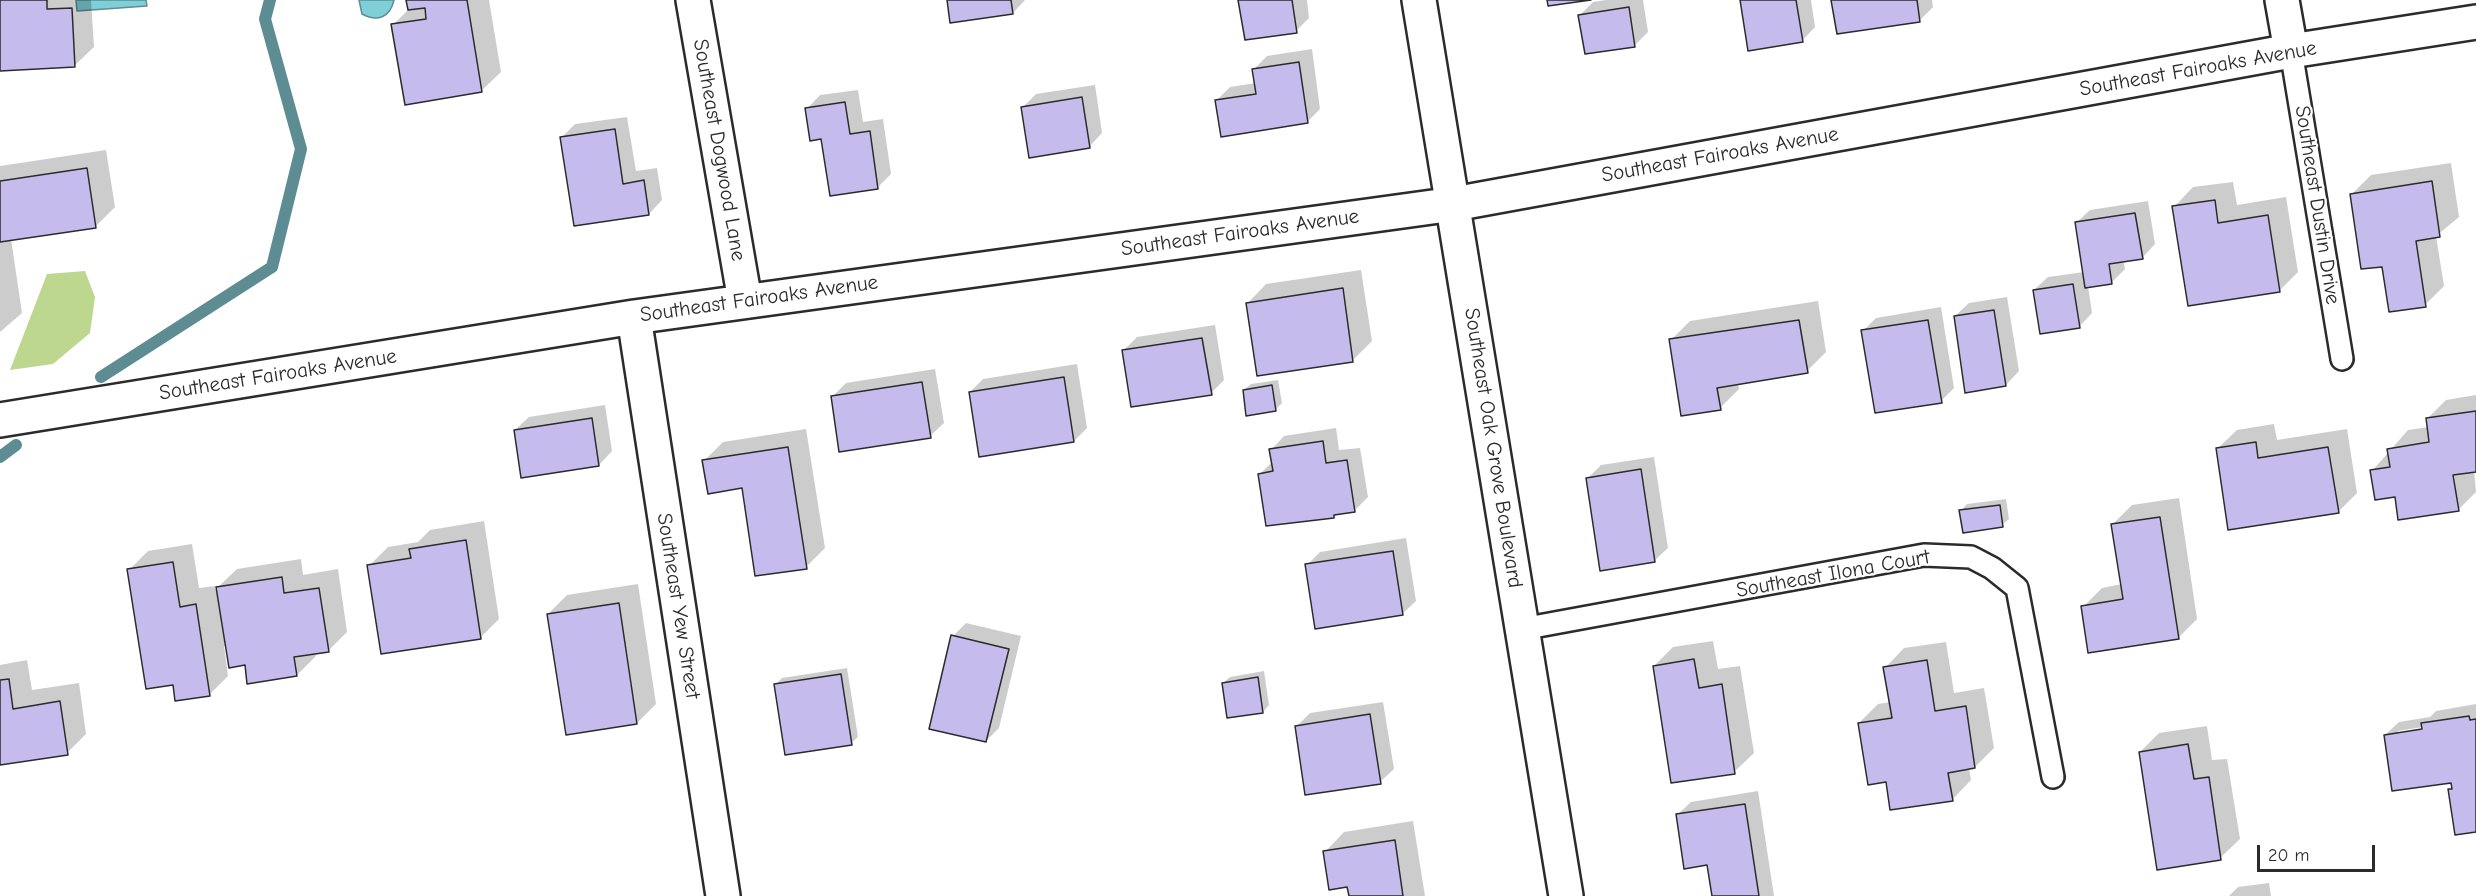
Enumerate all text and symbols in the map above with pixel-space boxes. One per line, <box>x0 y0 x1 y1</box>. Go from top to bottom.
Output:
street label: Southeast Fairoaks Avenue <box>2078 36 2318 102</box>
street label: Southeast Dogwood Lane <box>687 37 751 263</box>
street label: Southeast Dustin Drive <box>2289 104 2345 306</box>
street label: Southeast Fairoaks Avenue <box>1600 122 1840 188</box>
street label: Southeast Fairoaks Avenue <box>1119 204 1361 262</box>
street label: Southeast Fairoaks Avenue <box>638 270 880 328</box>
street label: Southeast Oak Grove Boulevard <box>1458 306 1528 590</box>
street label: Southeast Fairoaks Avenue <box>157 344 399 406</box>
street label: Southeast Yew Street <box>651 511 705 701</box>
street label: Southeast Ilona Court <box>1734 545 1932 603</box>
scale bar <box>2260 833 2378 871</box>
text: 20 m <box>2268 845 2309 866</box>

